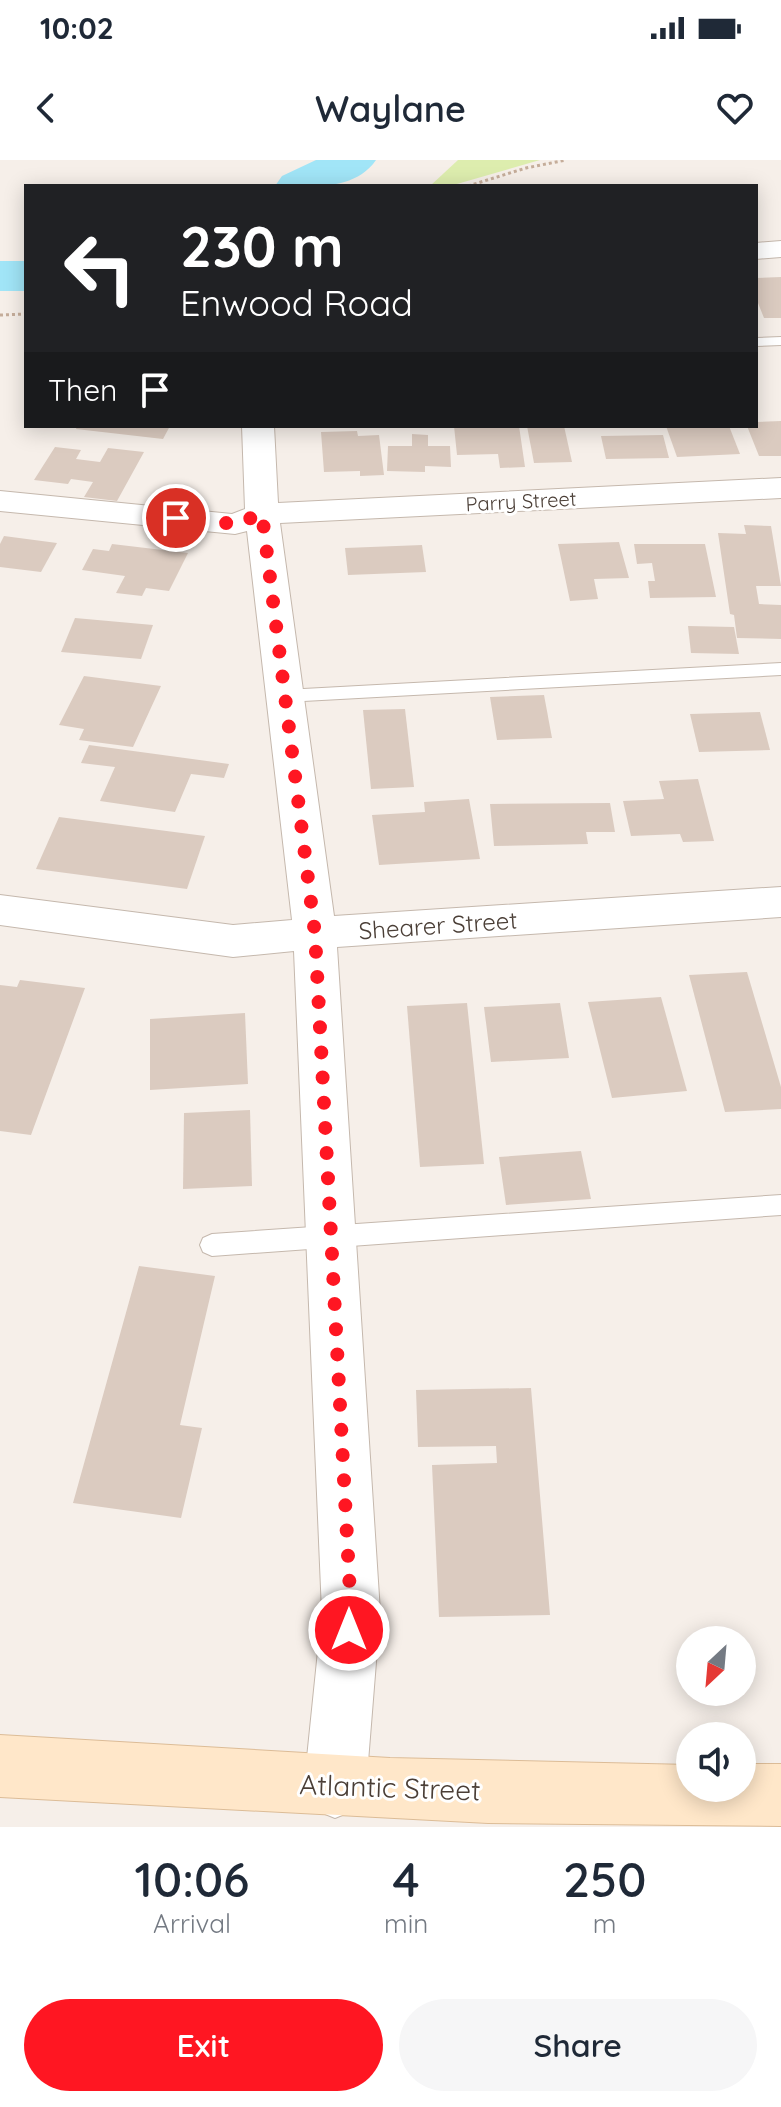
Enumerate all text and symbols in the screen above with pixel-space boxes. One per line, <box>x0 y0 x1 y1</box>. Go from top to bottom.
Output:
text: 10:02 <box>40 9 114 47</box>
icon: back <box>24 86 68 130</box>
text: Waylane <box>315 86 466 131</box>
icon: heart <box>713 86 757 130</box>
text: 230 m <box>180 211 344 281</box>
icon: left <box>48 216 152 320</box>
text: Enwood Road <box>180 280 413 325</box>
icon: arrive <box>133 368 177 412</box>
text: Then <box>48 371 117 409</box>
pin <box>142 484 210 552</box>
street label: Parry Street <box>465 486 577 516</box>
icon: arrive <box>154 496 198 540</box>
street label: Shearer Street <box>358 904 518 946</box>
position arrow <box>307 1588 391 1672</box>
north arrow <box>676 1626 756 1706</box>
map controls <box>676 1626 756 1802</box>
button: sound <box>676 1722 756 1802</box>
street label: Atlantic Street <box>299 1766 481 1808</box>
text: 10:06 <box>135 1849 249 1909</box>
text: 4 <box>393 1849 420 1909</box>
text: 250 <box>563 1849 646 1909</box>
text: Arrival <box>153 1907 231 1940</box>
text: min <box>384 1907 428 1940</box>
text: m <box>593 1907 617 1940</box>
button: Exit <box>24 1999 383 2091</box>
button: Share <box>399 1999 757 2091</box>

